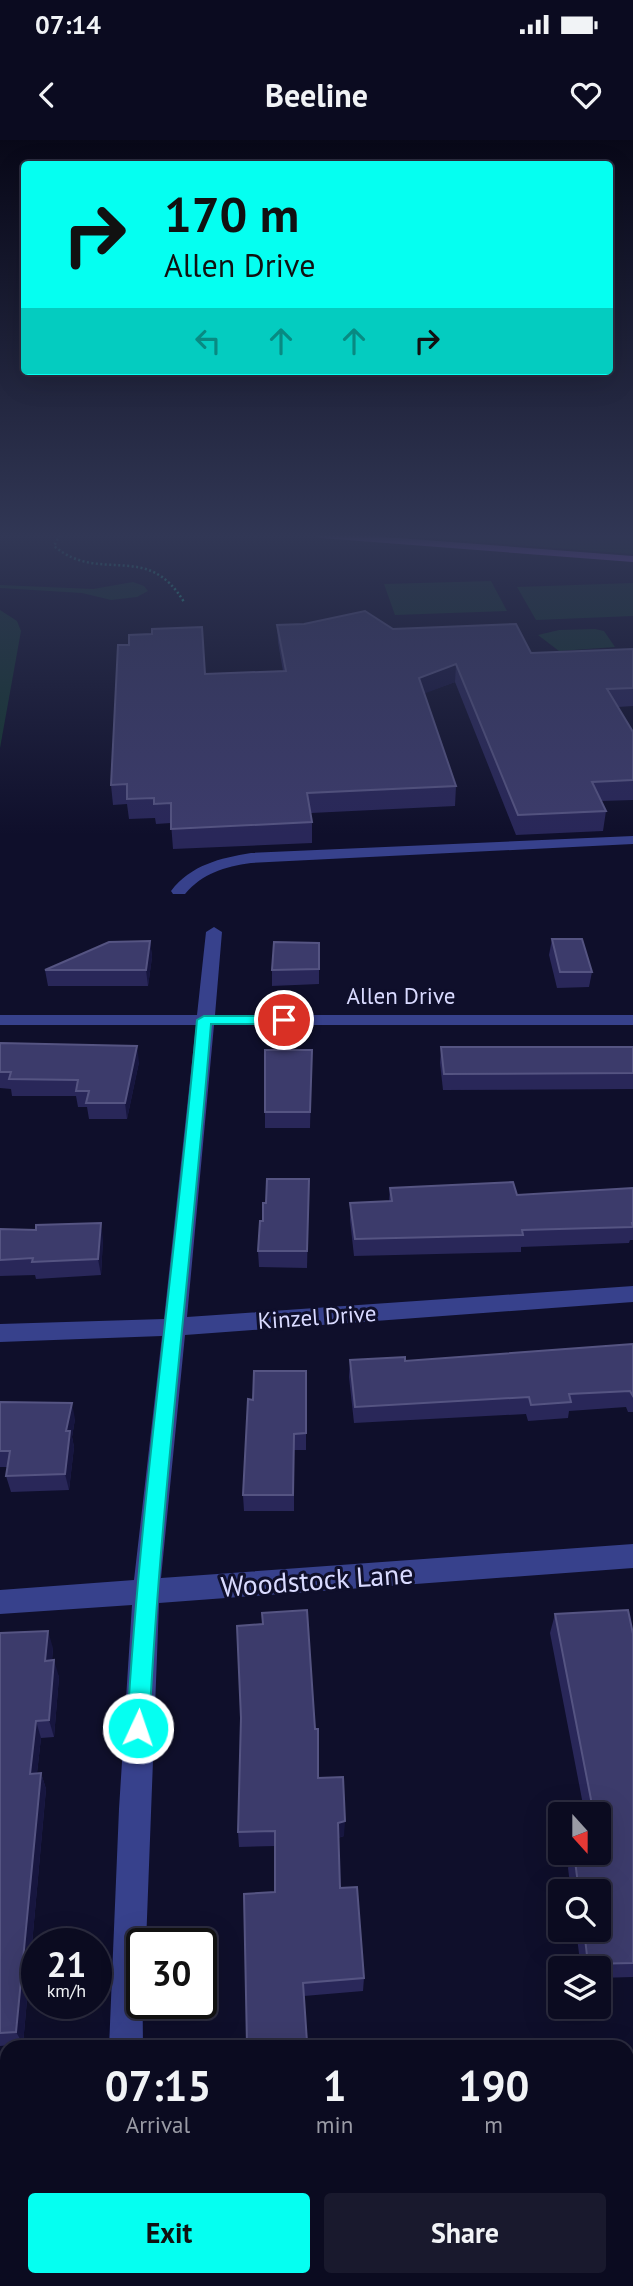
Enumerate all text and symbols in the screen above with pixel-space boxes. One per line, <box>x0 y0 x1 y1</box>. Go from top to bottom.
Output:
text: 07:14 <box>35 8 101 41</box>
text: Beeline <box>265 74 368 116</box>
icon: back <box>28 76 66 114</box>
icon: heart <box>567 76 605 114</box>
text: 170 m <box>164 182 299 246</box>
icon: right <box>49 189 140 280</box>
text: Allen Drive <box>164 244 315 286</box>
icon: left <box>189 322 227 360</box>
icon: ahead <box>262 322 300 360</box>
icon: ahead <box>335 322 373 360</box>
icon: right <box>408 322 446 360</box>
street label: Allen Drive <box>347 981 455 1010</box>
pin <box>254 990 314 1050</box>
icon: arrive <box>265 1001 303 1039</box>
street label: Kinzel Drive <box>257 1298 377 1335</box>
street label: Woodstock Lane <box>219 1554 415 1605</box>
position arrow <box>101 1691 175 1765</box>
north arrow <box>548 1802 611 1866</box>
map controls <box>548 1802 611 2019</box>
button: search <box>548 1879 611 1942</box>
speed limit sign: 30 <box>126 1928 217 2019</box>
text: 21 <box>47 1941 86 1987</box>
button: layers <box>548 1956 611 2019</box>
text: km/h <box>47 1979 86 2002</box>
text: 07:15 <box>105 2058 211 2113</box>
text: 1 <box>323 2058 346 2113</box>
text: 190 <box>458 2058 529 2113</box>
text: Arrival <box>126 2110 190 2139</box>
text: min <box>316 2110 353 2139</box>
text: m <box>484 2110 503 2139</box>
button: Exit <box>28 2193 310 2273</box>
button: Share <box>324 2193 606 2273</box>

